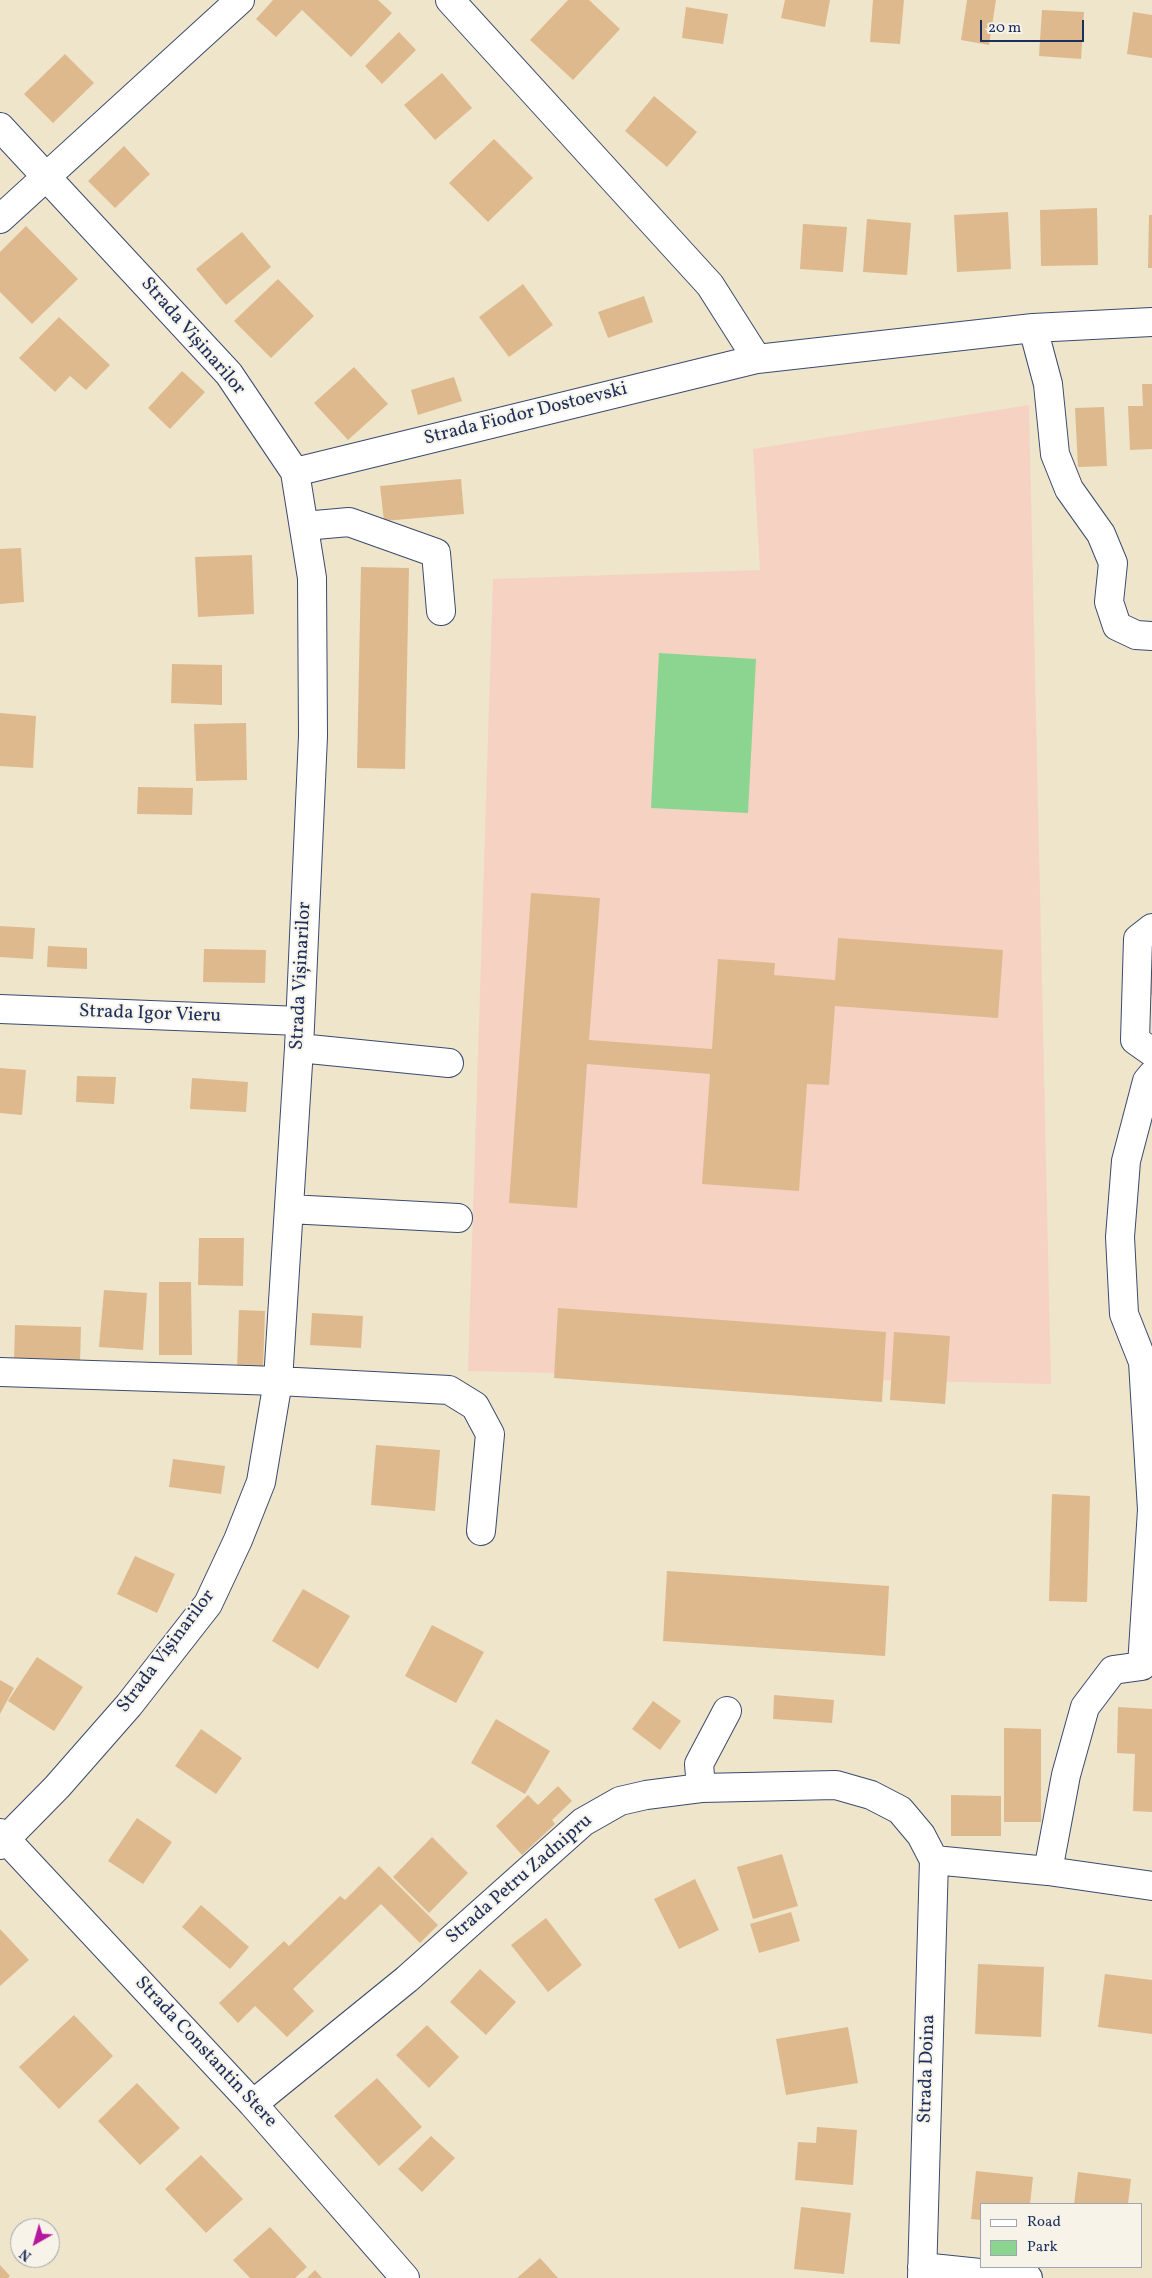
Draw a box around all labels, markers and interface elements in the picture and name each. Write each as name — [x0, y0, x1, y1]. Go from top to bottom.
scale bar — [982, 10, 1086, 42]
text: 20 m — [988, 18, 1021, 39]
street label: Strada Vișinarilor — [135, 274, 249, 400]
street label: Strada Fiodor Dostoevski — [422, 379, 630, 451]
street label: Strada Vișinarilor — [287, 901, 317, 1051]
street label: Strada Igor Vieru — [78, 1001, 222, 1029]
street label: Strada Vișinarilor — [113, 1586, 221, 1718]
street label: Strada Petru Zadnipru — [442, 1810, 598, 1950]
street label: Strada Constantin Stere — [129, 1973, 281, 2133]
street label: Strada Doina — [915, 2014, 941, 2124]
legend — [980, 2203, 1142, 2268]
text: Road — [1027, 2212, 1061, 2233]
north arrow — [10, 2218, 60, 2268]
text: Park — [1027, 2237, 1058, 2258]
text: N — [16, 2244, 36, 2265]

